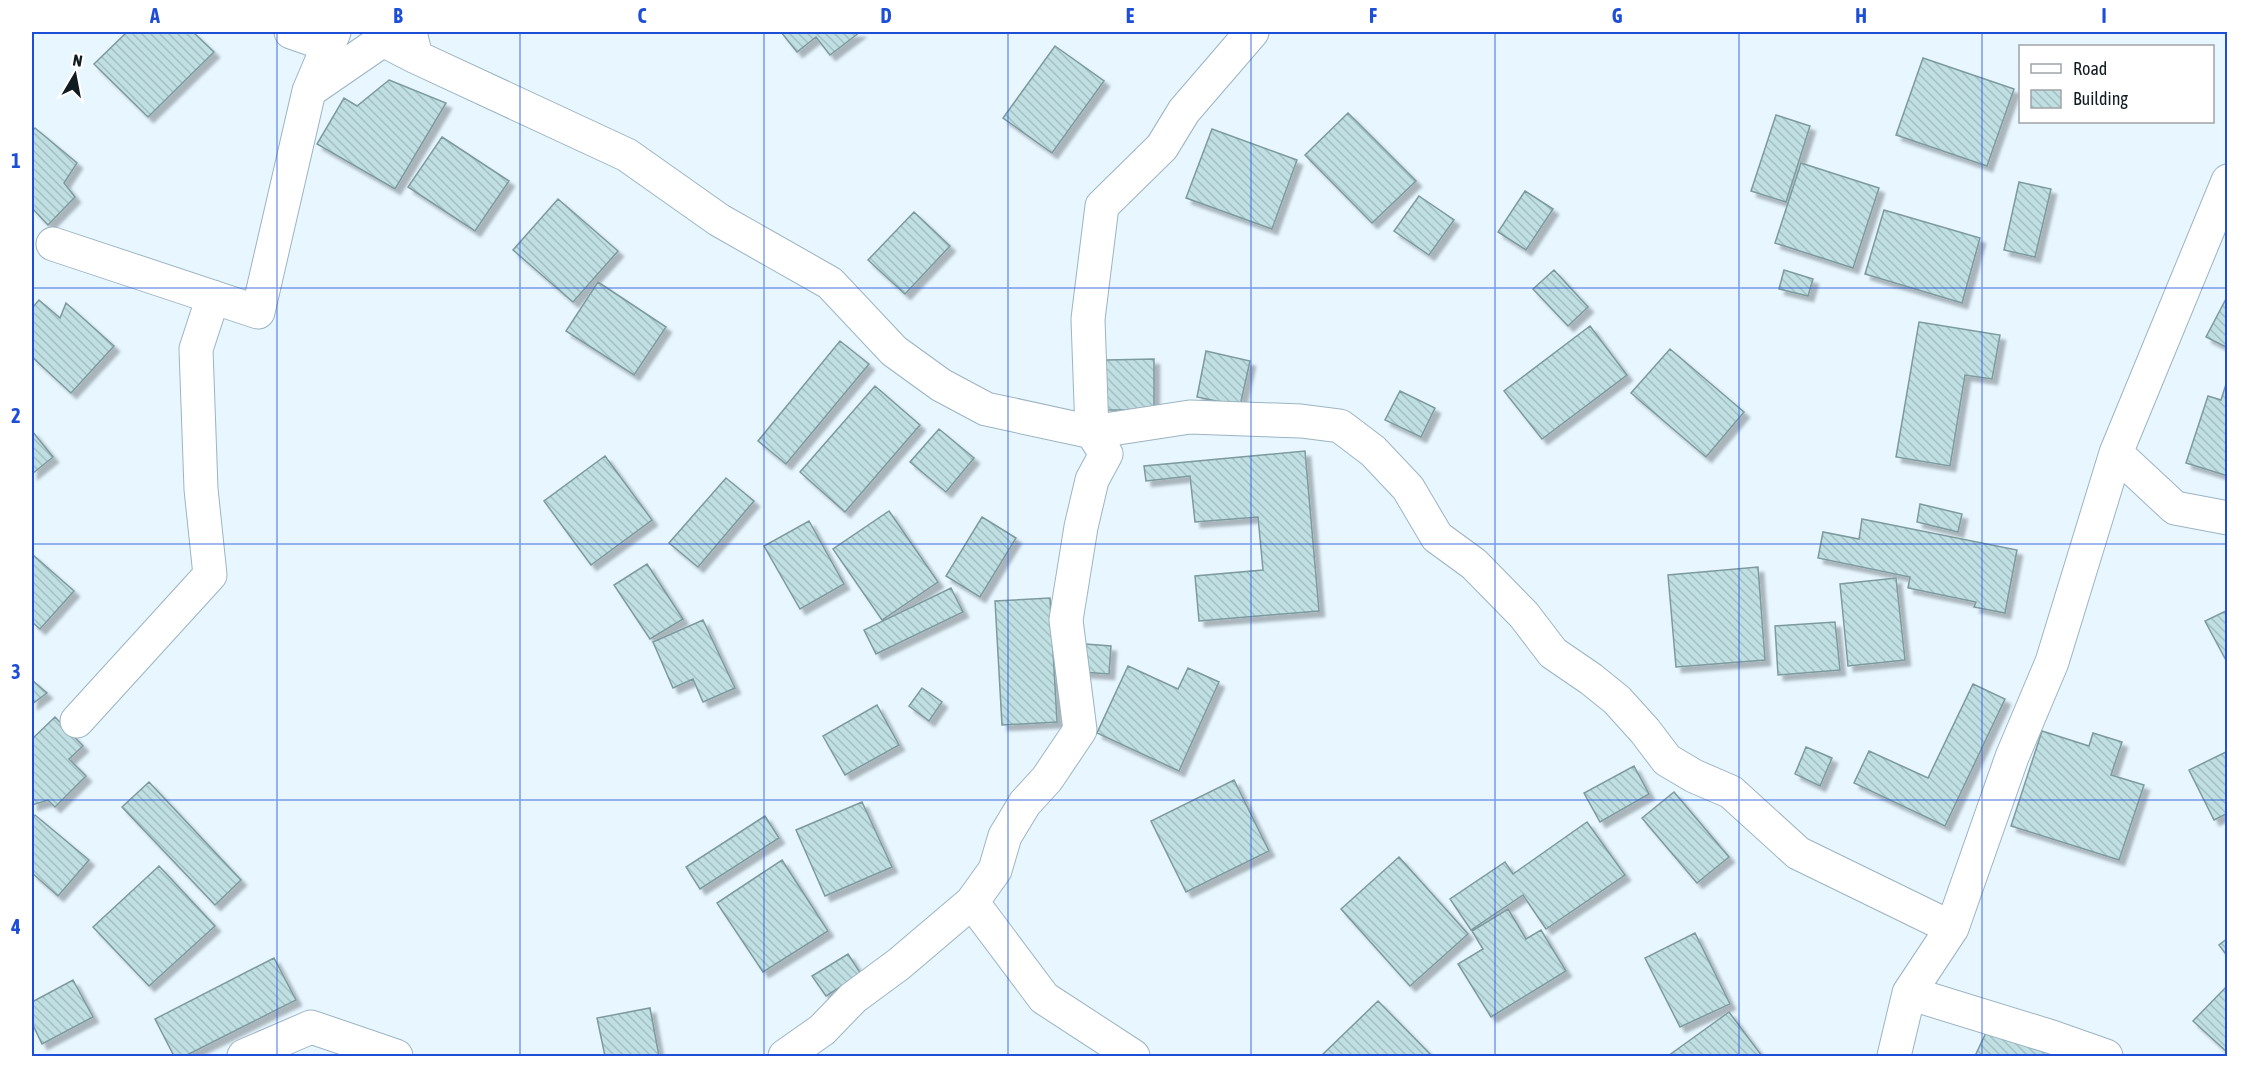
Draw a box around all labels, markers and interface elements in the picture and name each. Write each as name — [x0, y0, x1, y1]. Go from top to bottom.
text: A — [149, 4, 160, 27]
text: B — [393, 4, 403, 27]
text: C — [638, 4, 647, 27]
text: D — [880, 4, 892, 27]
text: E — [1126, 4, 1135, 27]
text: F — [1369, 4, 1377, 27]
text: G — [1612, 4, 1623, 27]
text: H — [1855, 4, 1867, 27]
text: I — [2101, 4, 2107, 27]
north arrow — [45, 45, 105, 105]
legend — [2019, 45, 2214, 123]
text: N — [71, 51, 84, 70]
text: Road — [2073, 58, 2107, 79]
text: Building — [2073, 88, 2128, 109]
text: 1 — [11, 149, 21, 172]
text: 2 — [11, 404, 21, 427]
text: 3 — [11, 660, 21, 683]
text: 4 — [10, 915, 21, 938]

